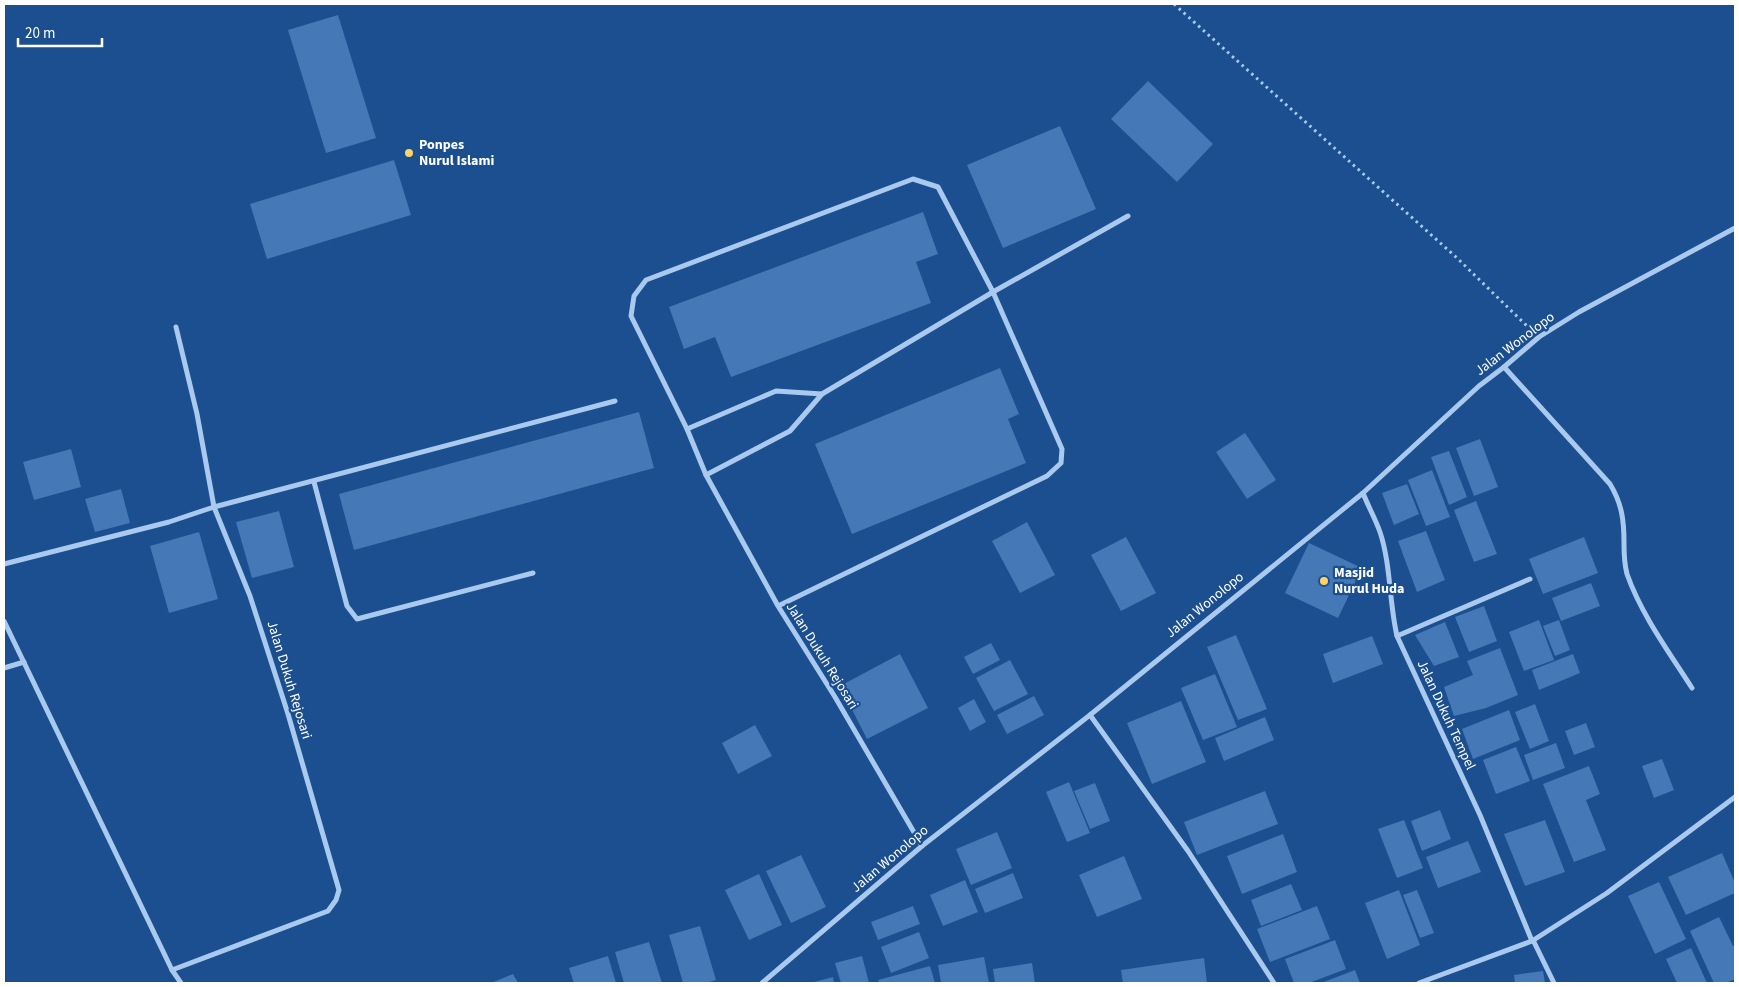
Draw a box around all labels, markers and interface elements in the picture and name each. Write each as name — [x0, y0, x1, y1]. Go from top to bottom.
scale bar — [18, 15, 101, 47]
text: 20 m — [25, 23, 55, 44]
place label: Ponpes Nurul Islami — [419, 135, 494, 171]
marker: Ponpes Nurul Islami — [403, 147, 415, 159]
street label: Jalan Wonolopo — [1471, 307, 1559, 381]
place label: Masjid Nurul Huda — [1334, 563, 1404, 599]
street label: Jalan Wonolopo — [1162, 567, 1248, 643]
marker: Masjid Nurul Huda — [1318, 575, 1330, 587]
street label: Jalan Dukuh Rejosari — [781, 599, 863, 713]
street label: Jalan Dukuh Rejosari — [261, 618, 317, 742]
street label: Jalan Dukuh Tempel — [1412, 657, 1480, 774]
street label: Jalan Wonolopo — [847, 821, 933, 897]

